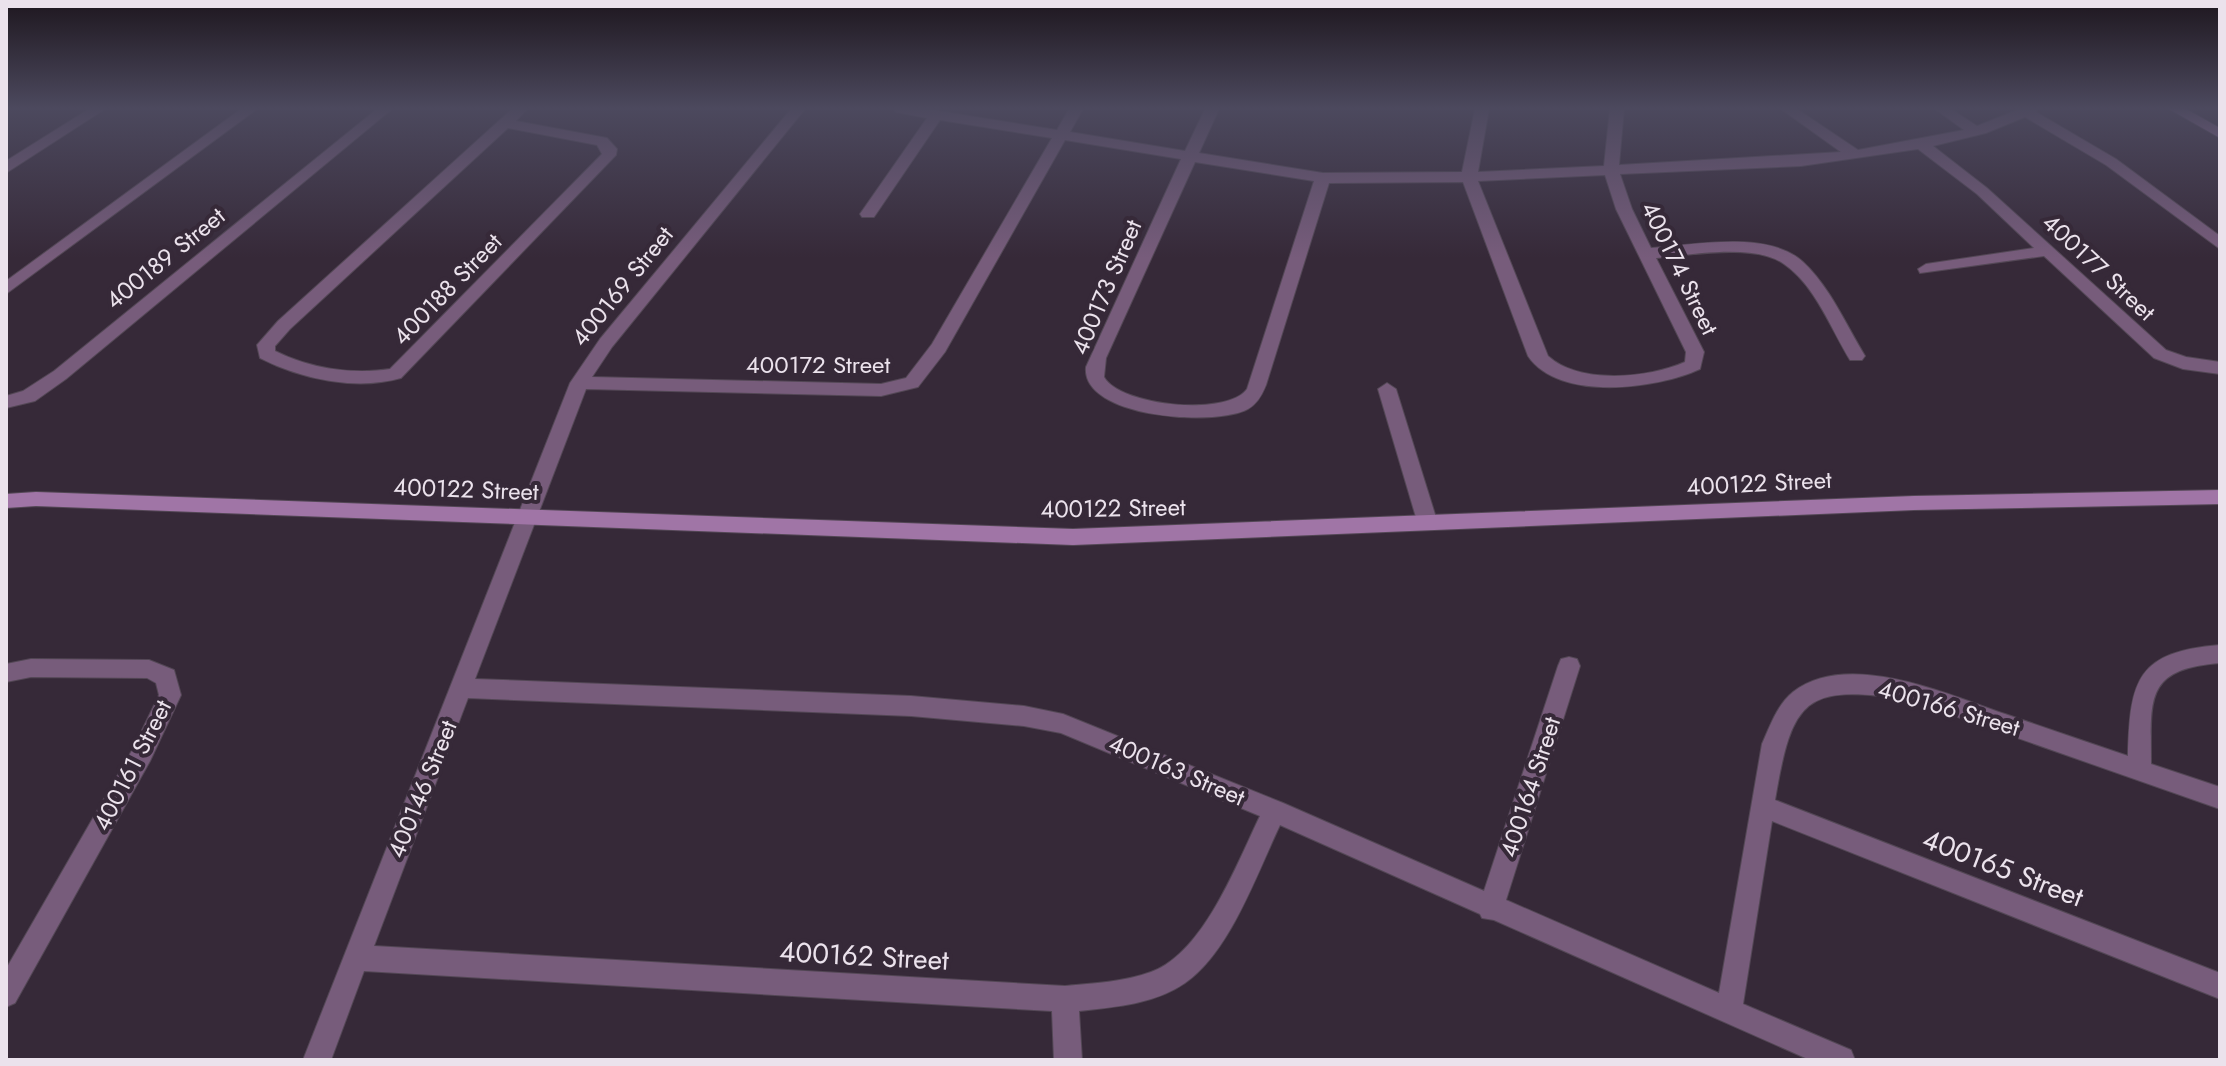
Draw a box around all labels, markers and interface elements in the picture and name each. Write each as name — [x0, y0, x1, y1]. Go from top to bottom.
street label: 400174 Street — [1633, 195, 1728, 341]
street label: 400189 Street — [98, 199, 233, 317]
street label: 400177 Street — [2035, 205, 2163, 329]
street label: 400173 Street — [1062, 214, 1150, 360]
street label: 400169 Street — [563, 218, 682, 354]
street label: 400188 Street — [384, 225, 510, 353]
street label: 400172 Street — [746, 347, 890, 382]
street label: 400122 Street — [1685, 462, 1833, 504]
street label: 400122 Street — [393, 469, 539, 509]
street label: 400122 Street — [1040, 489, 1186, 527]
street label: 400166 Street — [1874, 671, 2024, 745]
street label: 400161 Street — [84, 693, 180, 837]
street label: 400164 Street — [1491, 712, 1569, 862]
street label: 400146 Street — [378, 715, 466, 863]
street label: 400163 Street — [1103, 726, 1251, 815]
street label: 400165 Street — [1916, 818, 2090, 918]
street label: 400162 Street — [778, 931, 950, 981]

